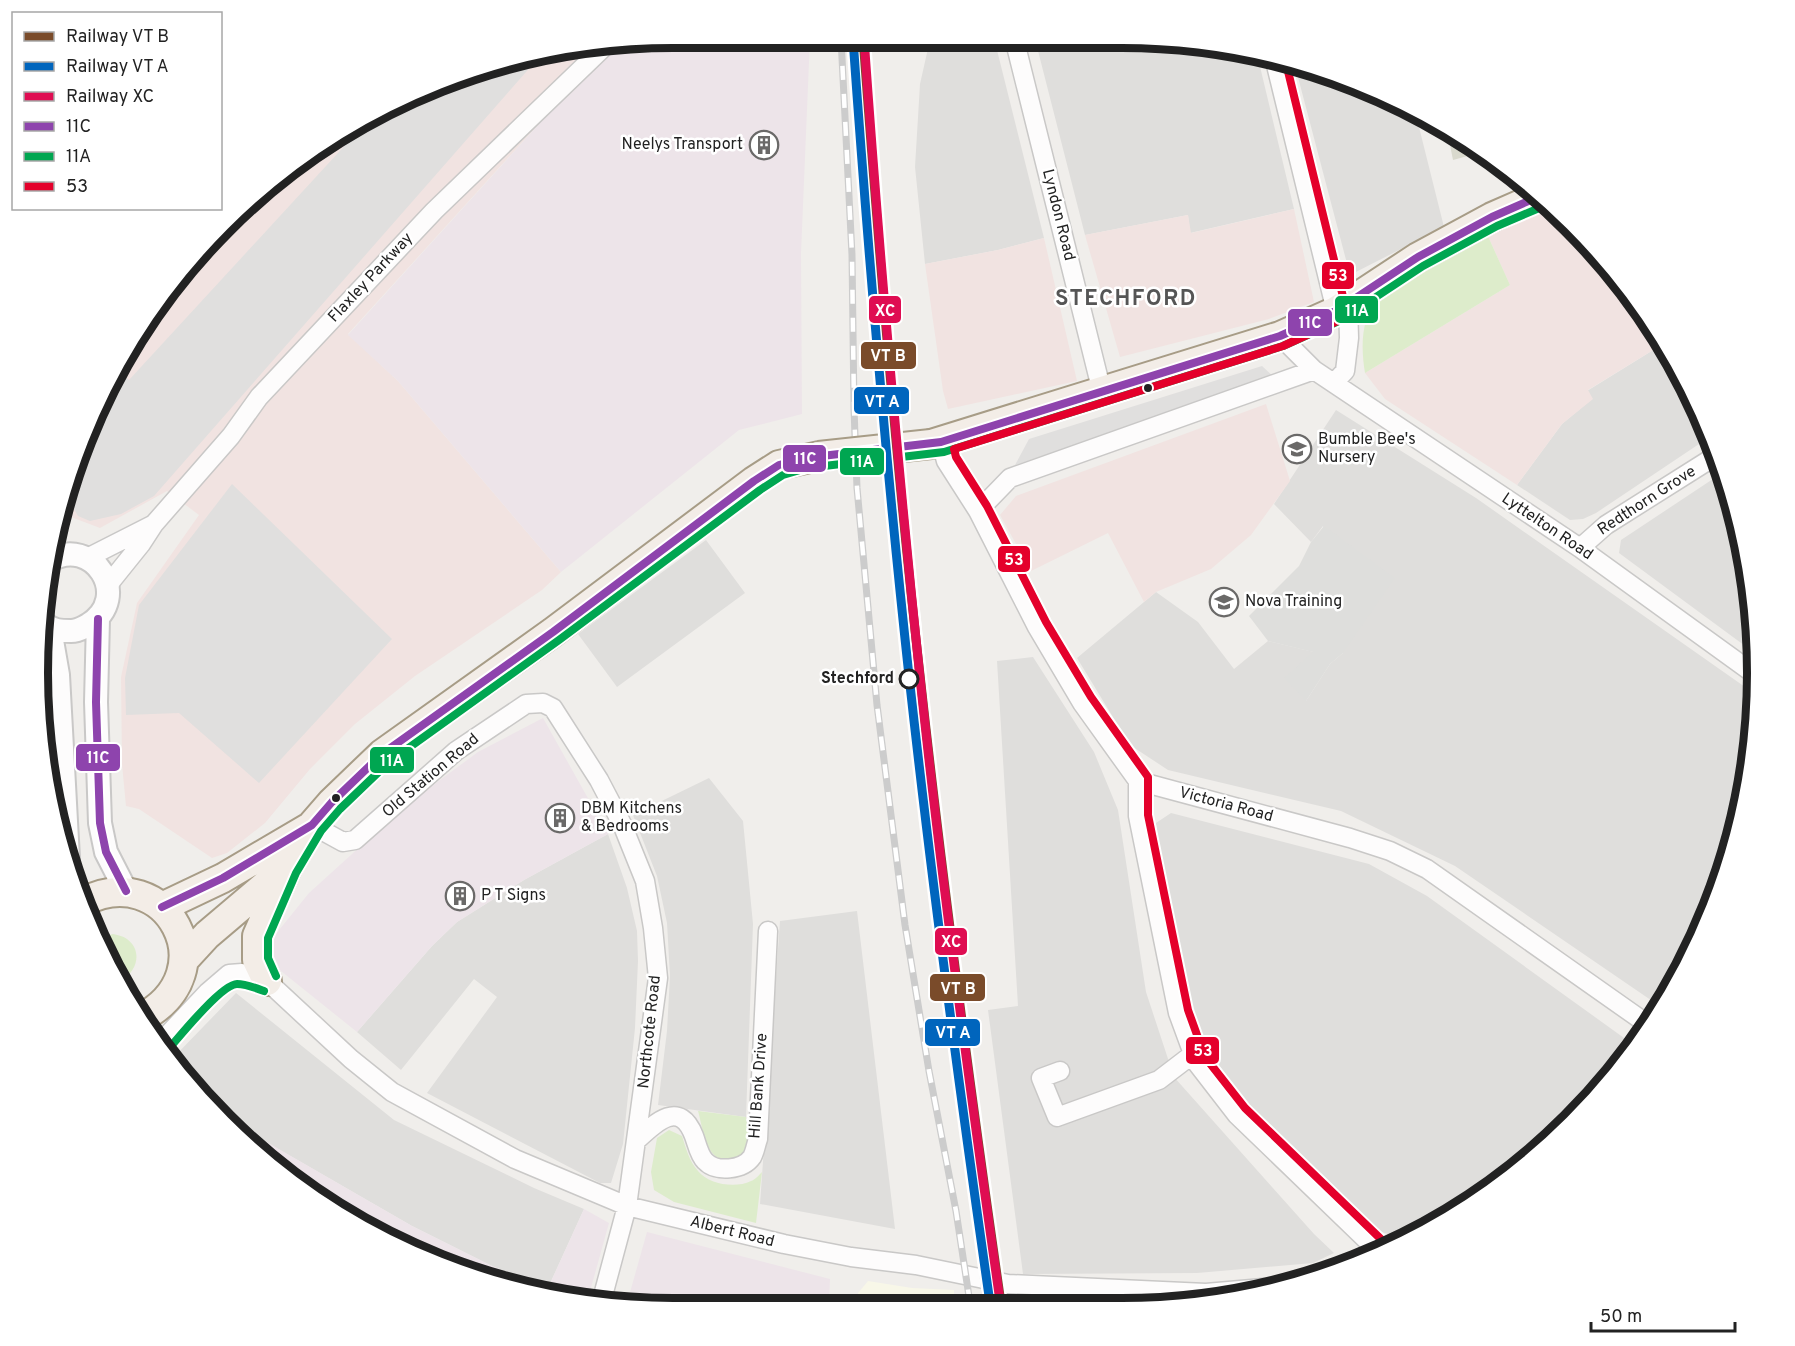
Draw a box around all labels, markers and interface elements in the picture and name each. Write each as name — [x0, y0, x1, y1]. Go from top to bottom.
legend — [12, 12, 222, 210]
text: Railway VT B — [66, 26, 169, 49]
text: Railway VT A — [66, 56, 169, 79]
text: Railway XC — [66, 86, 154, 109]
text: 11C — [66, 116, 91, 139]
building icon: Neelys Transport — [748, 129, 780, 161]
place label: Neelys Transport — [622, 135, 743, 155]
text: 11A — [66, 146, 91, 169]
street label: Lyndon Road — [1037, 167, 1079, 263]
text: 53 — [66, 176, 88, 199]
street label: Flaxley Parkway — [324, 229, 418, 327]
line badge: 53 — [1321, 261, 1355, 290]
text: 53 — [1328, 267, 1348, 287]
district label: STECHFORD — [1055, 286, 1197, 313]
line badge: XC — [868, 295, 902, 324]
line badge: 11A — [1334, 295, 1379, 324]
text: XC — [875, 302, 895, 322]
text: 11A — [1345, 302, 1369, 322]
line badge: 11C — [1287, 308, 1333, 337]
text: 11C — [1298, 314, 1322, 334]
line badge: VT B — [860, 341, 917, 370]
text: VT B — [870, 347, 906, 367]
unlabelled marker — [1142, 382, 1154, 394]
line badge: VT A — [853, 386, 910, 415]
text: VT A — [864, 393, 900, 413]
place label: Bumble Bee's Nursery — [1318, 430, 1416, 468]
school or university icon: Bumble Bee's Nursery — [1281, 433, 1313, 465]
line badge: 11C — [782, 444, 827, 473]
line badge: 11A — [839, 447, 885, 476]
text: 11C — [793, 450, 817, 470]
text: 11A — [850, 453, 874, 473]
street label: Redthorn Grove — [1594, 462, 1700, 540]
street label: Lyttelton Road — [1497, 489, 1597, 565]
line badge: 53 — [997, 545, 1031, 573]
text: 53 — [1004, 551, 1024, 571]
school or university icon: Nova Training — [1208, 586, 1240, 618]
place label: Nova Training — [1245, 592, 1342, 612]
place label: Stechford — [821, 669, 894, 689]
marker: Stechford — [899, 669, 919, 689]
street label: Old Station Road — [378, 730, 484, 822]
line badge: 11C — [75, 743, 121, 772]
line badge: 11A — [369, 746, 415, 774]
text: 11C — [86, 749, 110, 769]
text: 11A — [380, 752, 404, 772]
street label: Victoria Road — [1177, 783, 1275, 827]
unlabelled marker — [330, 792, 342, 804]
place label: DBM Kitchens & Bedrooms — [581, 799, 682, 837]
building icon: DBM Kitchens & Bedrooms — [544, 802, 576, 834]
building icon: P T Signs — [444, 880, 476, 912]
place label: P T Signs — [481, 886, 546, 906]
line badge: XC — [934, 927, 968, 956]
text: XC — [941, 933, 961, 953]
line badge: VT B — [929, 973, 986, 1002]
street label: Northcote Road — [634, 974, 666, 1090]
text: VT B — [940, 980, 976, 1000]
line badge: VT A — [924, 1018, 981, 1047]
text: VT A — [935, 1024, 971, 1044]
street label: Hill Bank Drive — [745, 1033, 773, 1139]
line badge: 53 — [1185, 1036, 1220, 1065]
text: 53 — [1193, 1042, 1213, 1062]
street label: Albert Road — [688, 1212, 776, 1252]
scale bar — [1591, 1295, 1735, 1333]
text: 50 m — [1600, 1306, 1642, 1329]

